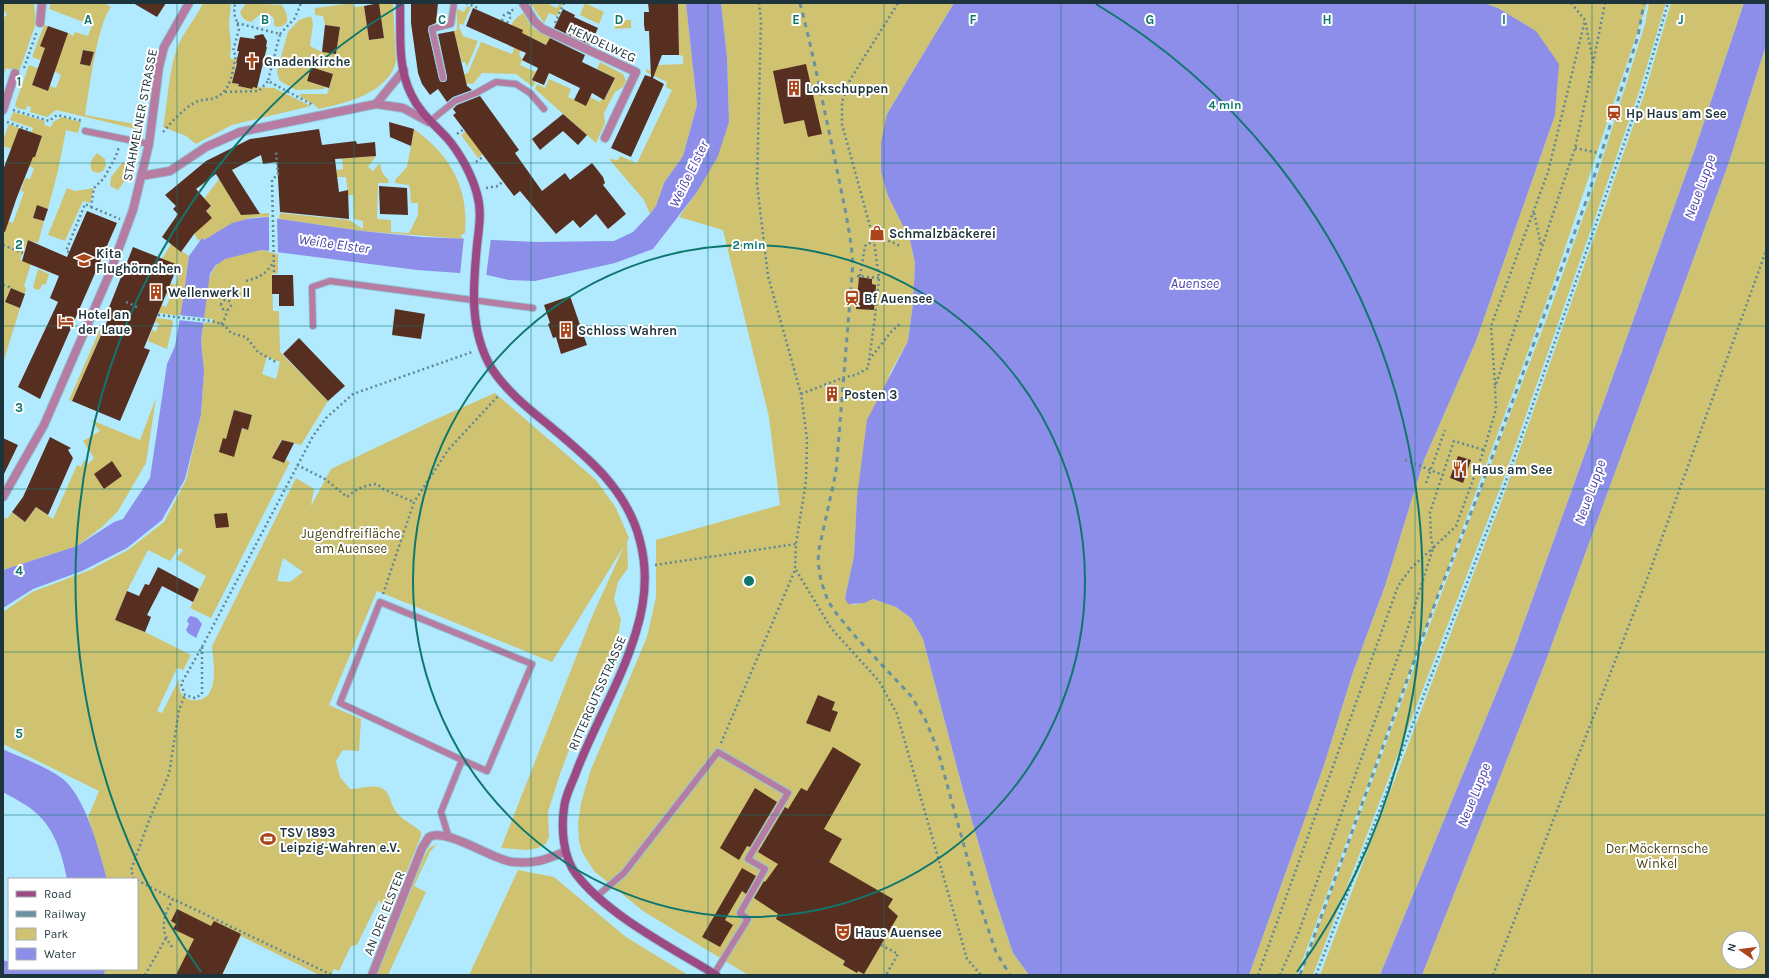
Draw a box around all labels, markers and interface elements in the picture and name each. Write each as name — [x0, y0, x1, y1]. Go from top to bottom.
text: A — [84, 12, 92, 27]
text: B — [261, 12, 269, 27]
text: C — [438, 12, 446, 27]
text: E — [792, 12, 800, 27]
text: F — [969, 12, 977, 27]
text: G — [1146, 12, 1154, 27]
text: H — [1322, 12, 1332, 27]
text: I — [1502, 12, 1506, 27]
text: J — [1678, 12, 1684, 27]
street label: HENDELWEG — [565, 20, 639, 66]
street label: STAHMELNER STRASSE — [120, 48, 160, 182]
church icon: Gnadenkirche — [243, 52, 261, 70]
place label: Gnadenkirche — [264, 54, 351, 69]
text: 1 — [17, 74, 21, 89]
building icon: Lokschuppen — [785, 79, 803, 97]
place label: Lokschuppen — [806, 81, 888, 96]
text: 4 min — [1209, 98, 1241, 112]
station icon: Hp Haus am See — [1605, 104, 1623, 122]
place label: Hp Haus am See — [1626, 106, 1727, 121]
water label: Weiße Elster — [666, 137, 713, 210]
water label: Neue Luppe — [1681, 152, 1720, 221]
shop icon: Schmalzbäckerei — [868, 224, 886, 242]
place label: Schmalzbäckerei — [889, 226, 996, 241]
water label: Weiße Elster — [297, 231, 372, 258]
text: 2 — [15, 237, 23, 252]
text: 2 min — [732, 238, 766, 252]
place label: Kita Flughörnchen — [96, 246, 181, 276]
school or university icon: Kita Flughörnchen — [75, 251, 93, 269]
water label: Auensee — [1171, 275, 1220, 292]
building icon: Wellenwerk II — [147, 283, 165, 301]
place label: Wellenwerk II — [168, 285, 250, 300]
station icon: Bf Auensee — [843, 289, 861, 307]
place label: Bf Auensee — [864, 291, 933, 306]
place label: Hotel an der Laue — [78, 307, 130, 337]
hotel icon: Hotel an der Laue — [57, 312, 75, 330]
building icon: Schloss Wahren — [557, 321, 575, 339]
place label: Schloss Wahren — [578, 323, 677, 338]
building icon: Posten 3 — [823, 385, 841, 403]
place label: Posten 3 — [844, 387, 897, 402]
text: 3 — [15, 400, 23, 415]
water label: Neue Luppe — [1571, 457, 1610, 526]
restaurant icon: Haus am See — [1451, 460, 1469, 478]
place label: Haus am See — [1472, 462, 1552, 477]
park label: Jugendfreifläche am Auensee — [302, 526, 401, 556]
text: 4 — [15, 563, 23, 578]
centre of rings — [742, 574, 756, 588]
street label: RITTERGUTSSTRASSE — [565, 633, 629, 753]
text: 5 — [15, 726, 23, 741]
water label: Neue Luppe — [1454, 760, 1495, 829]
place label: TSV 1893 Leipzig-Wahren e.V. — [280, 825, 400, 855]
sports icon: TSV 1893 Leipzig-Wahren e.V. — [259, 830, 277, 848]
park label: Der Möckernsche Winkel — [1606, 841, 1709, 871]
street label: AN DER ELSTER — [360, 869, 408, 957]
legend — [8, 878, 138, 970]
text: Road — [44, 887, 72, 901]
text: Railway — [44, 907, 86, 921]
theatre icon: Haus Auensee — [834, 923, 852, 941]
place label: Haus Auensee — [855, 925, 942, 940]
text: Park — [44, 927, 69, 941]
north arrow — [1721, 930, 1761, 970]
text: N — [1725, 942, 1739, 953]
text: Water — [44, 947, 77, 961]

